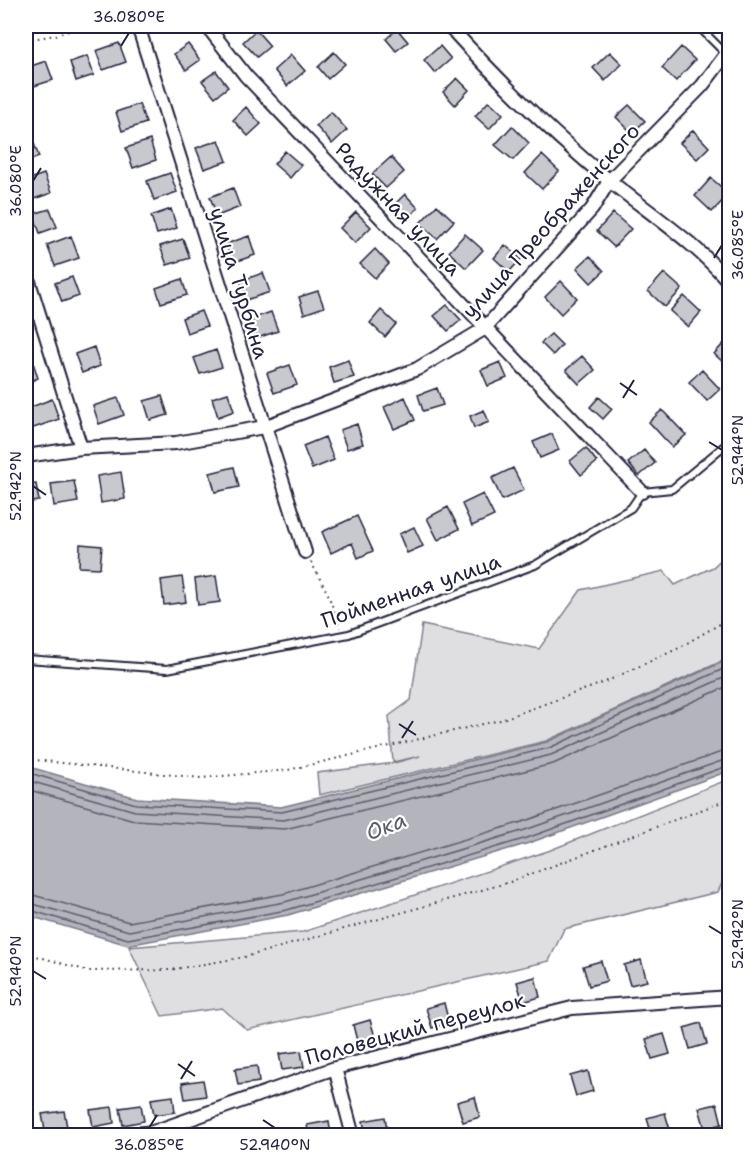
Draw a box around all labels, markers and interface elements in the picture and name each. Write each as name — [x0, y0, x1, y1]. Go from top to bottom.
text: 36.080°E — [93, 7, 165, 27]
street label: улица Преображенского — [456, 118, 646, 324]
street label: Радужная улица — [329, 136, 467, 282]
text: 36.080°E — [6, 145, 26, 217]
street label: улица Турбина — [203, 204, 275, 362]
text: 36.085°E — [728, 210, 748, 280]
text: 52.944°N — [728, 415, 748, 485]
text: 52.942°N — [6, 451, 26, 521]
street label: Пойменная улица — [318, 547, 504, 635]
water label: Ока — [362, 805, 410, 847]
text: 52.942°N — [728, 899, 748, 969]
text: 52.940°N — [6, 936, 26, 1006]
street label: Половецкий переулок — [302, 986, 528, 1072]
text: 36.085°E — [114, 1135, 184, 1155]
text: 52.940°N — [240, 1135, 310, 1155]

